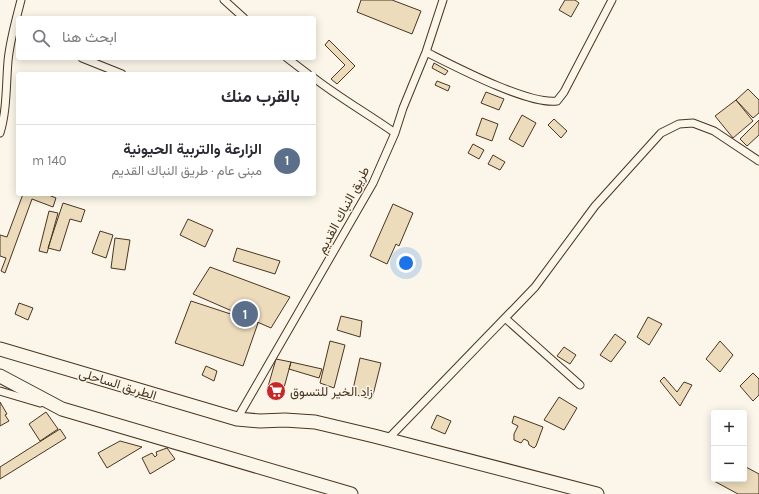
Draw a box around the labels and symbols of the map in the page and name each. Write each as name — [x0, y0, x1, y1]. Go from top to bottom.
street label: طريق النباك القديم — [314, 164, 373, 257]
your location — [396, 253, 416, 273]
pin: 1 — [232, 299, 258, 329]
street label: الطريق الساحلى — [77, 365, 159, 404]
supermarket icon: زاد الخير للتسوق — [265, 380, 287, 402]
place label: زاد الخير للتسوق — [290, 384, 373, 400]

